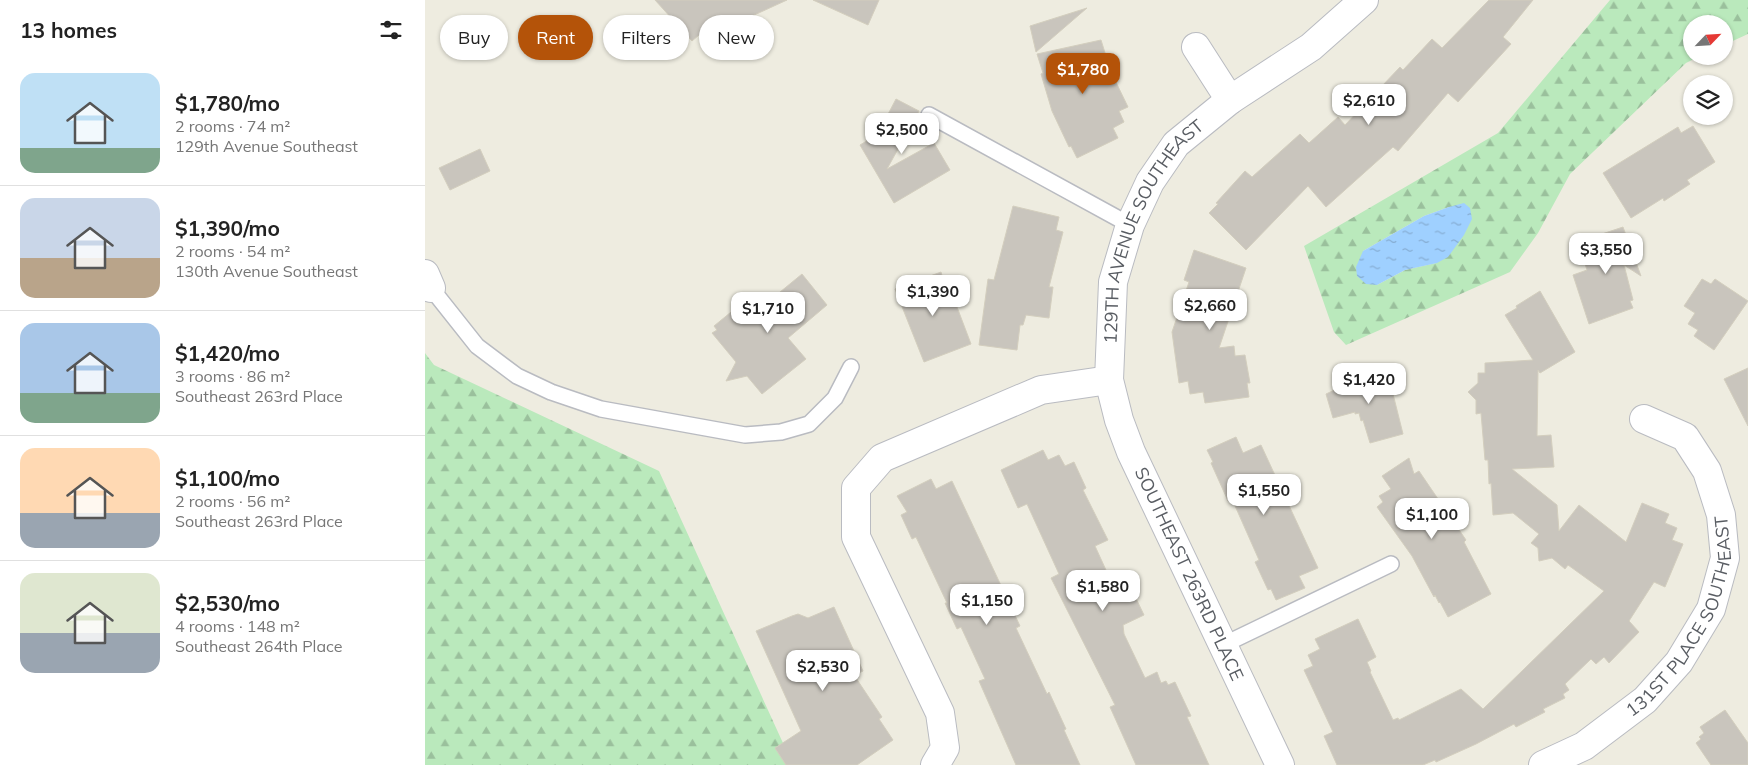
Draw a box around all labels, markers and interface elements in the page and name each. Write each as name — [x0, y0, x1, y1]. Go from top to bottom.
chip: Buy — [440, 15, 508, 60]
chip: Rent — [518, 15, 593, 60]
chip: Filters — [603, 15, 689, 60]
chip: New — [699, 15, 774, 60]
north arrow — [1683, 15, 1733, 65]
map controls — [1683, 15, 1733, 125]
icon: filters — [377, 16, 405, 44]
text: 13 homes — [20, 17, 117, 43]
pin: $1,780 — [1042, 52, 1124, 95]
text: $1,780 — [1057, 59, 1109, 79]
button: layers — [1683, 75, 1733, 125]
pin: $2,610 — [1328, 84, 1410, 126]
text: $1,780/mo — [175, 90, 280, 116]
text: $2,610 — [1343, 90, 1395, 110]
icon: home — [60, 93, 120, 153]
pin: $2,500 — [861, 112, 943, 155]
street label: 129TH AVENUE SOUTHEAST — [1098, 114, 1208, 344]
text: 2 rooms · 74 m² — [175, 116, 290, 136]
text: $2,500 — [876, 119, 928, 139]
text: 129th Avenue Southeast — [175, 136, 358, 156]
text: $1,390/mo — [175, 215, 280, 241]
icon: home — [60, 218, 120, 278]
pin: $3,550 — [1565, 232, 1647, 275]
text: $3,550 — [1580, 239, 1632, 259]
text: 2 rooms · 54 m² — [175, 241, 290, 261]
text: 130th Avenue Southeast — [175, 261, 358, 281]
pin: $1,390 — [892, 274, 974, 317]
text: $1,390 — [907, 281, 959, 301]
pin: $2,660 — [1169, 288, 1251, 331]
pin: $1,710 — [727, 292, 809, 334]
text: $2,660 — [1184, 295, 1236, 315]
text: $1,710 — [742, 298, 794, 318]
text: $1,420/mo — [175, 340, 280, 366]
icon: home — [60, 343, 120, 403]
pin: $1,420 — [1328, 362, 1410, 405]
text: 3 rooms · 86 m² — [175, 366, 290, 386]
text: $1,420 — [1343, 369, 1395, 389]
text: Southeast 263rd Place — [175, 386, 343, 406]
street label: SOUTHEAST 263RD PLACE — [1130, 463, 1249, 684]
text: $1,100/mo — [175, 465, 280, 491]
icon: home — [60, 468, 120, 528]
pin: $1,550 — [1223, 474, 1305, 516]
text: $1,550 — [1238, 480, 1290, 500]
text: 2 rooms · 56 m² — [175, 491, 290, 511]
pin: $1,100 — [1391, 498, 1473, 540]
text: $1,100 — [1406, 504, 1458, 524]
text: Southeast 263rd Place — [175, 511, 343, 531]
street label: 131ST PLACE SOUTHEAST — [1621, 515, 1736, 721]
pin: $1,580 — [1062, 570, 1144, 612]
text: $1,580 — [1077, 576, 1129, 596]
pin: $1,150 — [946, 584, 1028, 626]
text: $2,530/mo — [175, 590, 280, 616]
text: $1,150 — [961, 590, 1013, 610]
icon: home — [60, 593, 120, 653]
text: 4 rooms · 148 m² — [175, 616, 300, 636]
text: Southeast 264th Place — [175, 636, 343, 656]
pin: $2,530 — [782, 650, 864, 692]
text: $2,530 — [797, 656, 849, 676]

